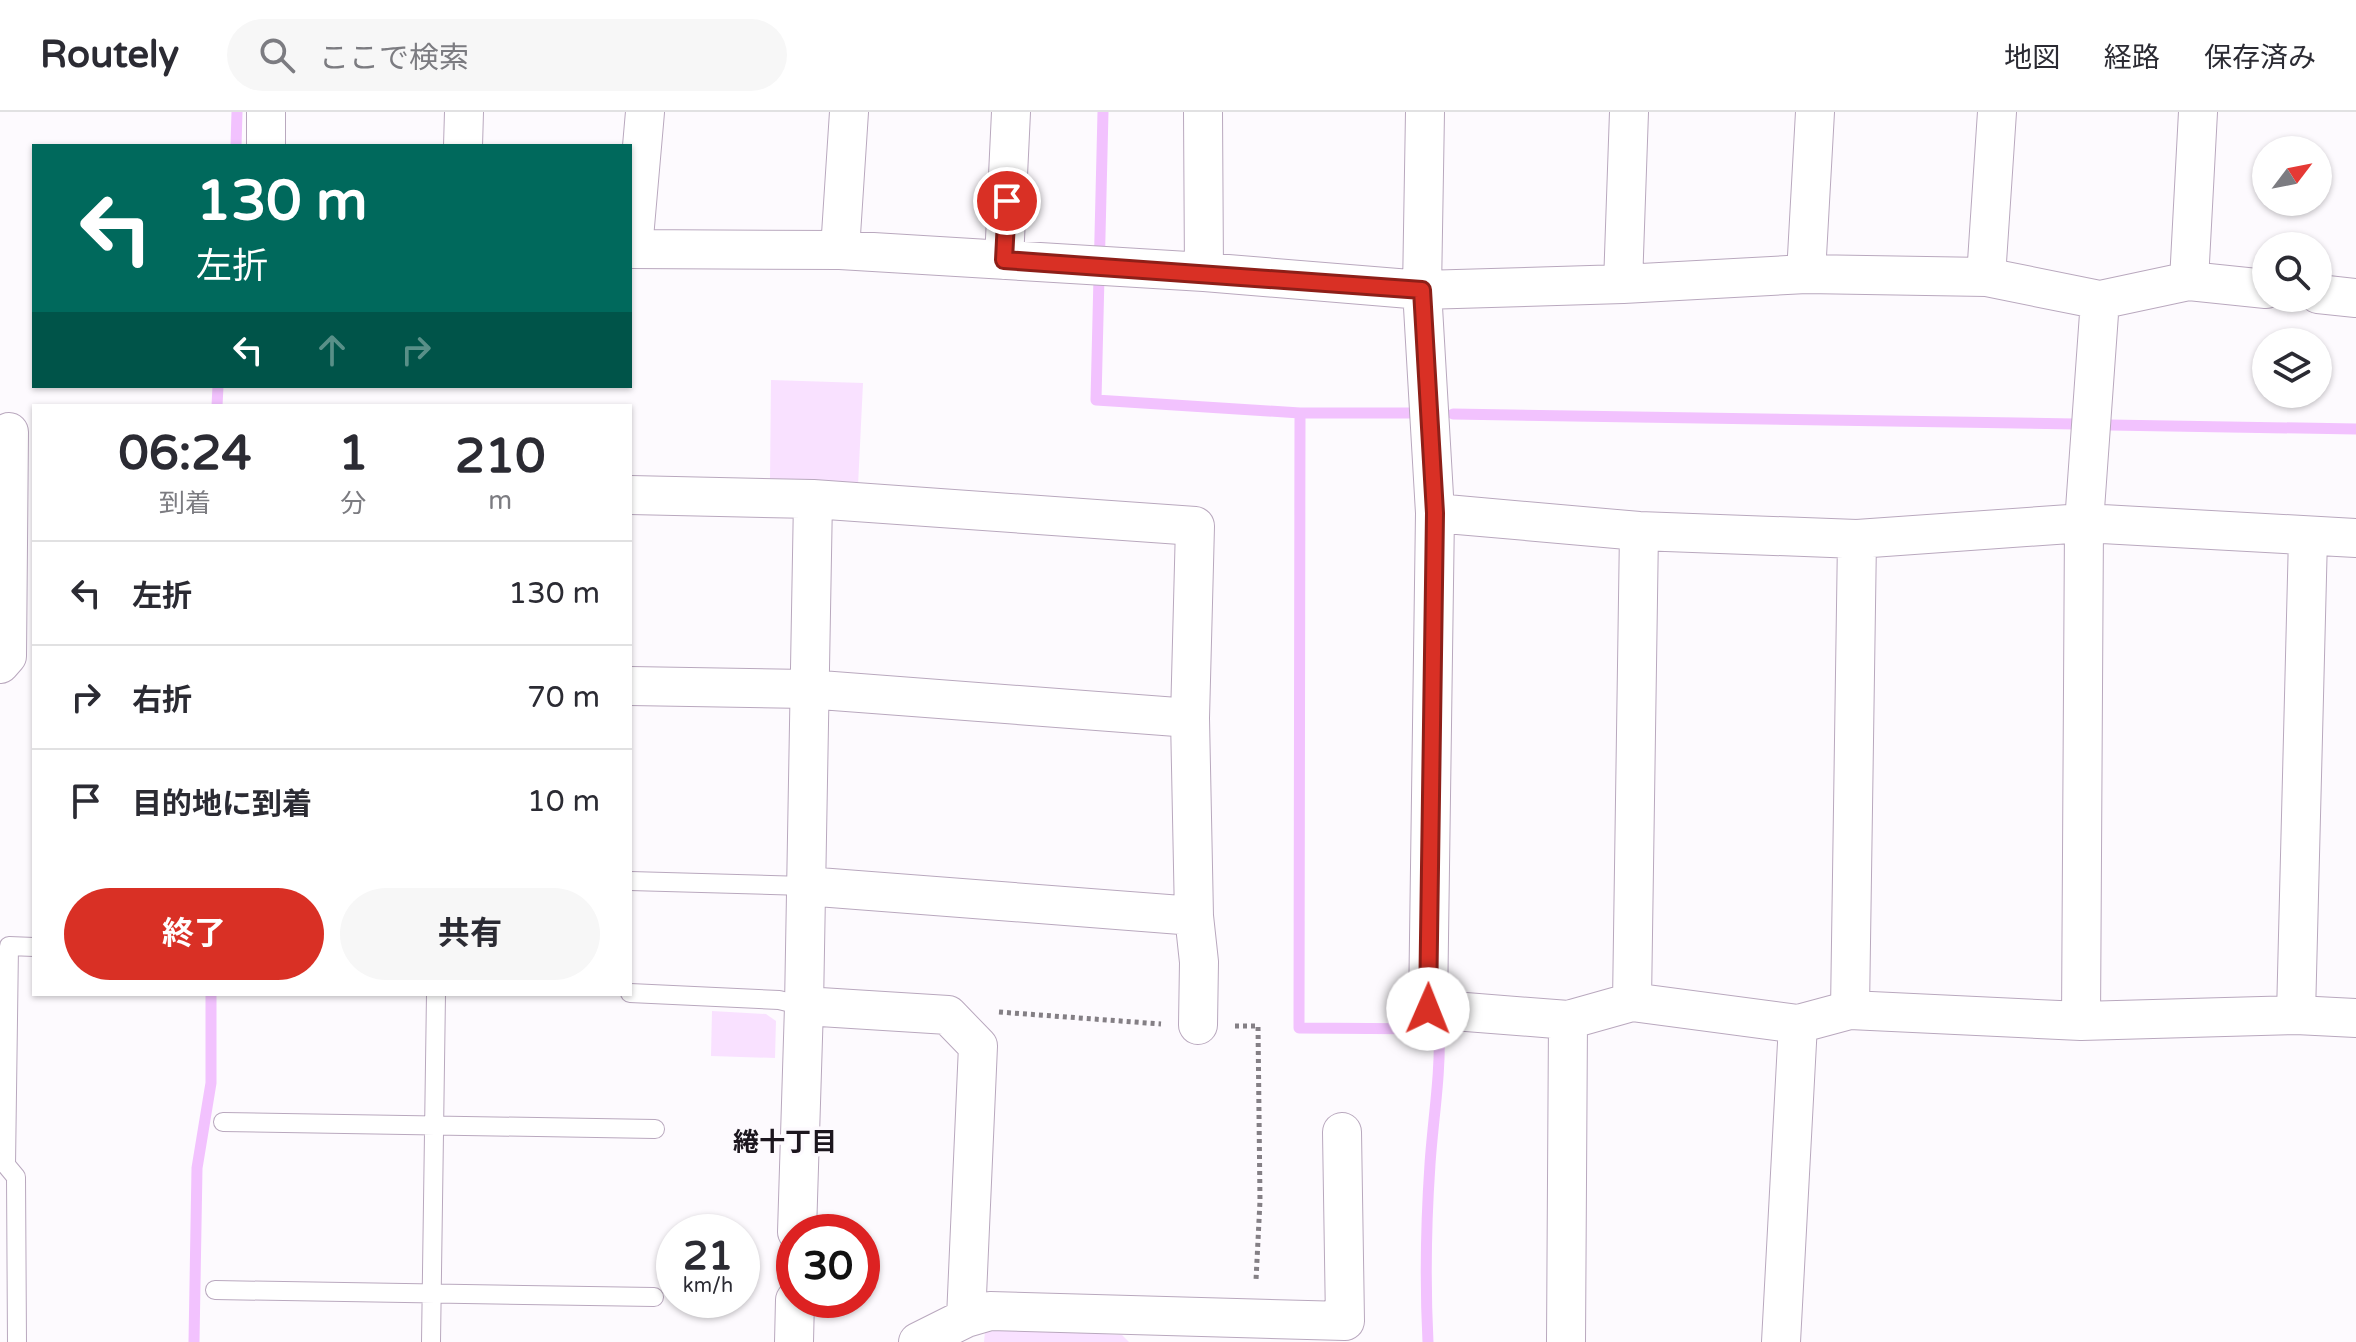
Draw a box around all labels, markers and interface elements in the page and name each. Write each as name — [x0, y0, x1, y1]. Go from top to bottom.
search box — [227, 19, 787, 91]
text: Routely — [40, 32, 179, 78]
icon: search — [255, 33, 299, 77]
text: ここで検索 — [319, 40, 469, 77]
text: 地図 — [2004, 41, 2060, 75]
text: 経路 — [2104, 41, 2160, 75]
text: 保存済み — [2204, 41, 2316, 75]
north arrow — [2252, 136, 2332, 216]
map controls — [2252, 136, 2332, 408]
pin — [973, 167, 1041, 235]
text: 130 m — [196, 168, 367, 235]
icon: left — [64, 176, 168, 280]
icon: arrive — [985, 179, 1029, 223]
button: search — [2252, 232, 2332, 312]
text: 左折 — [196, 245, 268, 288]
icon: left — [226, 328, 270, 372]
icon: ahead — [310, 328, 354, 372]
icon: right — [394, 328, 438, 372]
button: layers — [2252, 328, 2332, 408]
text: 06:24 — [119, 425, 252, 483]
text: 1 — [338, 425, 368, 483]
text: 210 — [455, 428, 545, 486]
text: m — [488, 485, 512, 516]
text: 到着 — [159, 488, 211, 519]
text: 分 — [340, 488, 366, 519]
icon: left — [64, 571, 108, 615]
text: 130 m — [508, 575, 600, 612]
text: 左折 — [132, 578, 192, 615]
icon: right — [64, 675, 108, 719]
text: 70 m — [527, 679, 600, 716]
text: 右折 — [132, 682, 192, 719]
icon: arrive — [64, 779, 108, 823]
text: 10 m — [527, 783, 600, 820]
text: 目的地に到着 — [132, 786, 312, 823]
button: 終了 — [64, 888, 324, 980]
button: 共有 — [340, 888, 600, 980]
position arrow — [1386, 967, 1470, 1051]
district label: 綣十丁目 — [733, 1127, 837, 1158]
speed limit sign: 30 — [776, 1214, 880, 1318]
text: 21 — [683, 1232, 733, 1280]
text: km/h — [683, 1274, 733, 1298]

